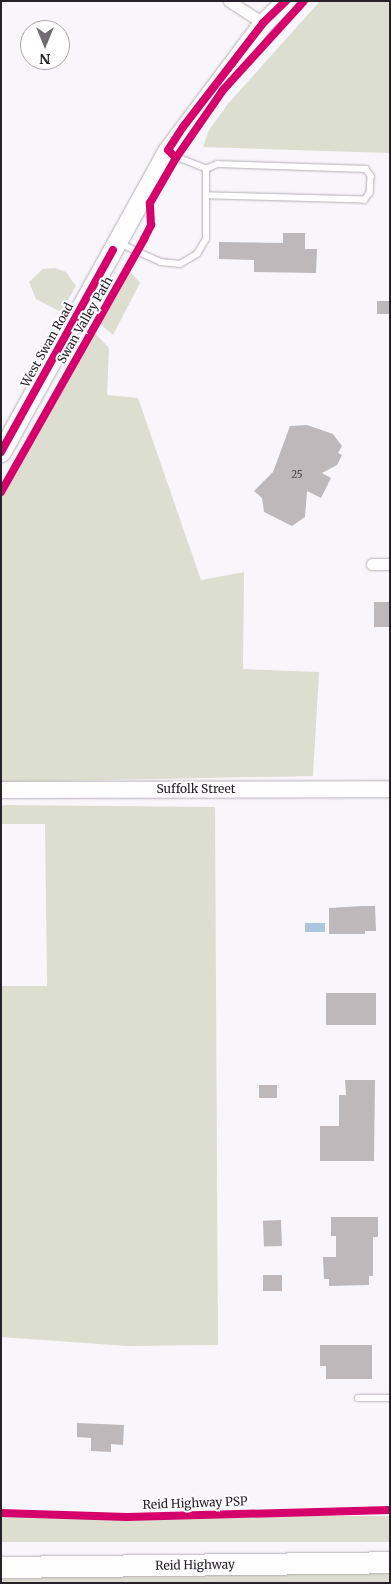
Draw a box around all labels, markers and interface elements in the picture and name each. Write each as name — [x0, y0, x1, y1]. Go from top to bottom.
north arrow — [20, 20, 70, 70]
text: N — [39, 50, 51, 68]
street label: Swan Valley Path — [54, 274, 116, 366]
street label: West Swan Road — [18, 300, 76, 390]
house number: 25 — [291, 469, 303, 481]
street label: Suffolk Street — [157, 782, 235, 796]
street label: Reid Highway PSP — [142, 1494, 248, 1512]
street label: Reid Highway — [155, 1557, 235, 1573]

